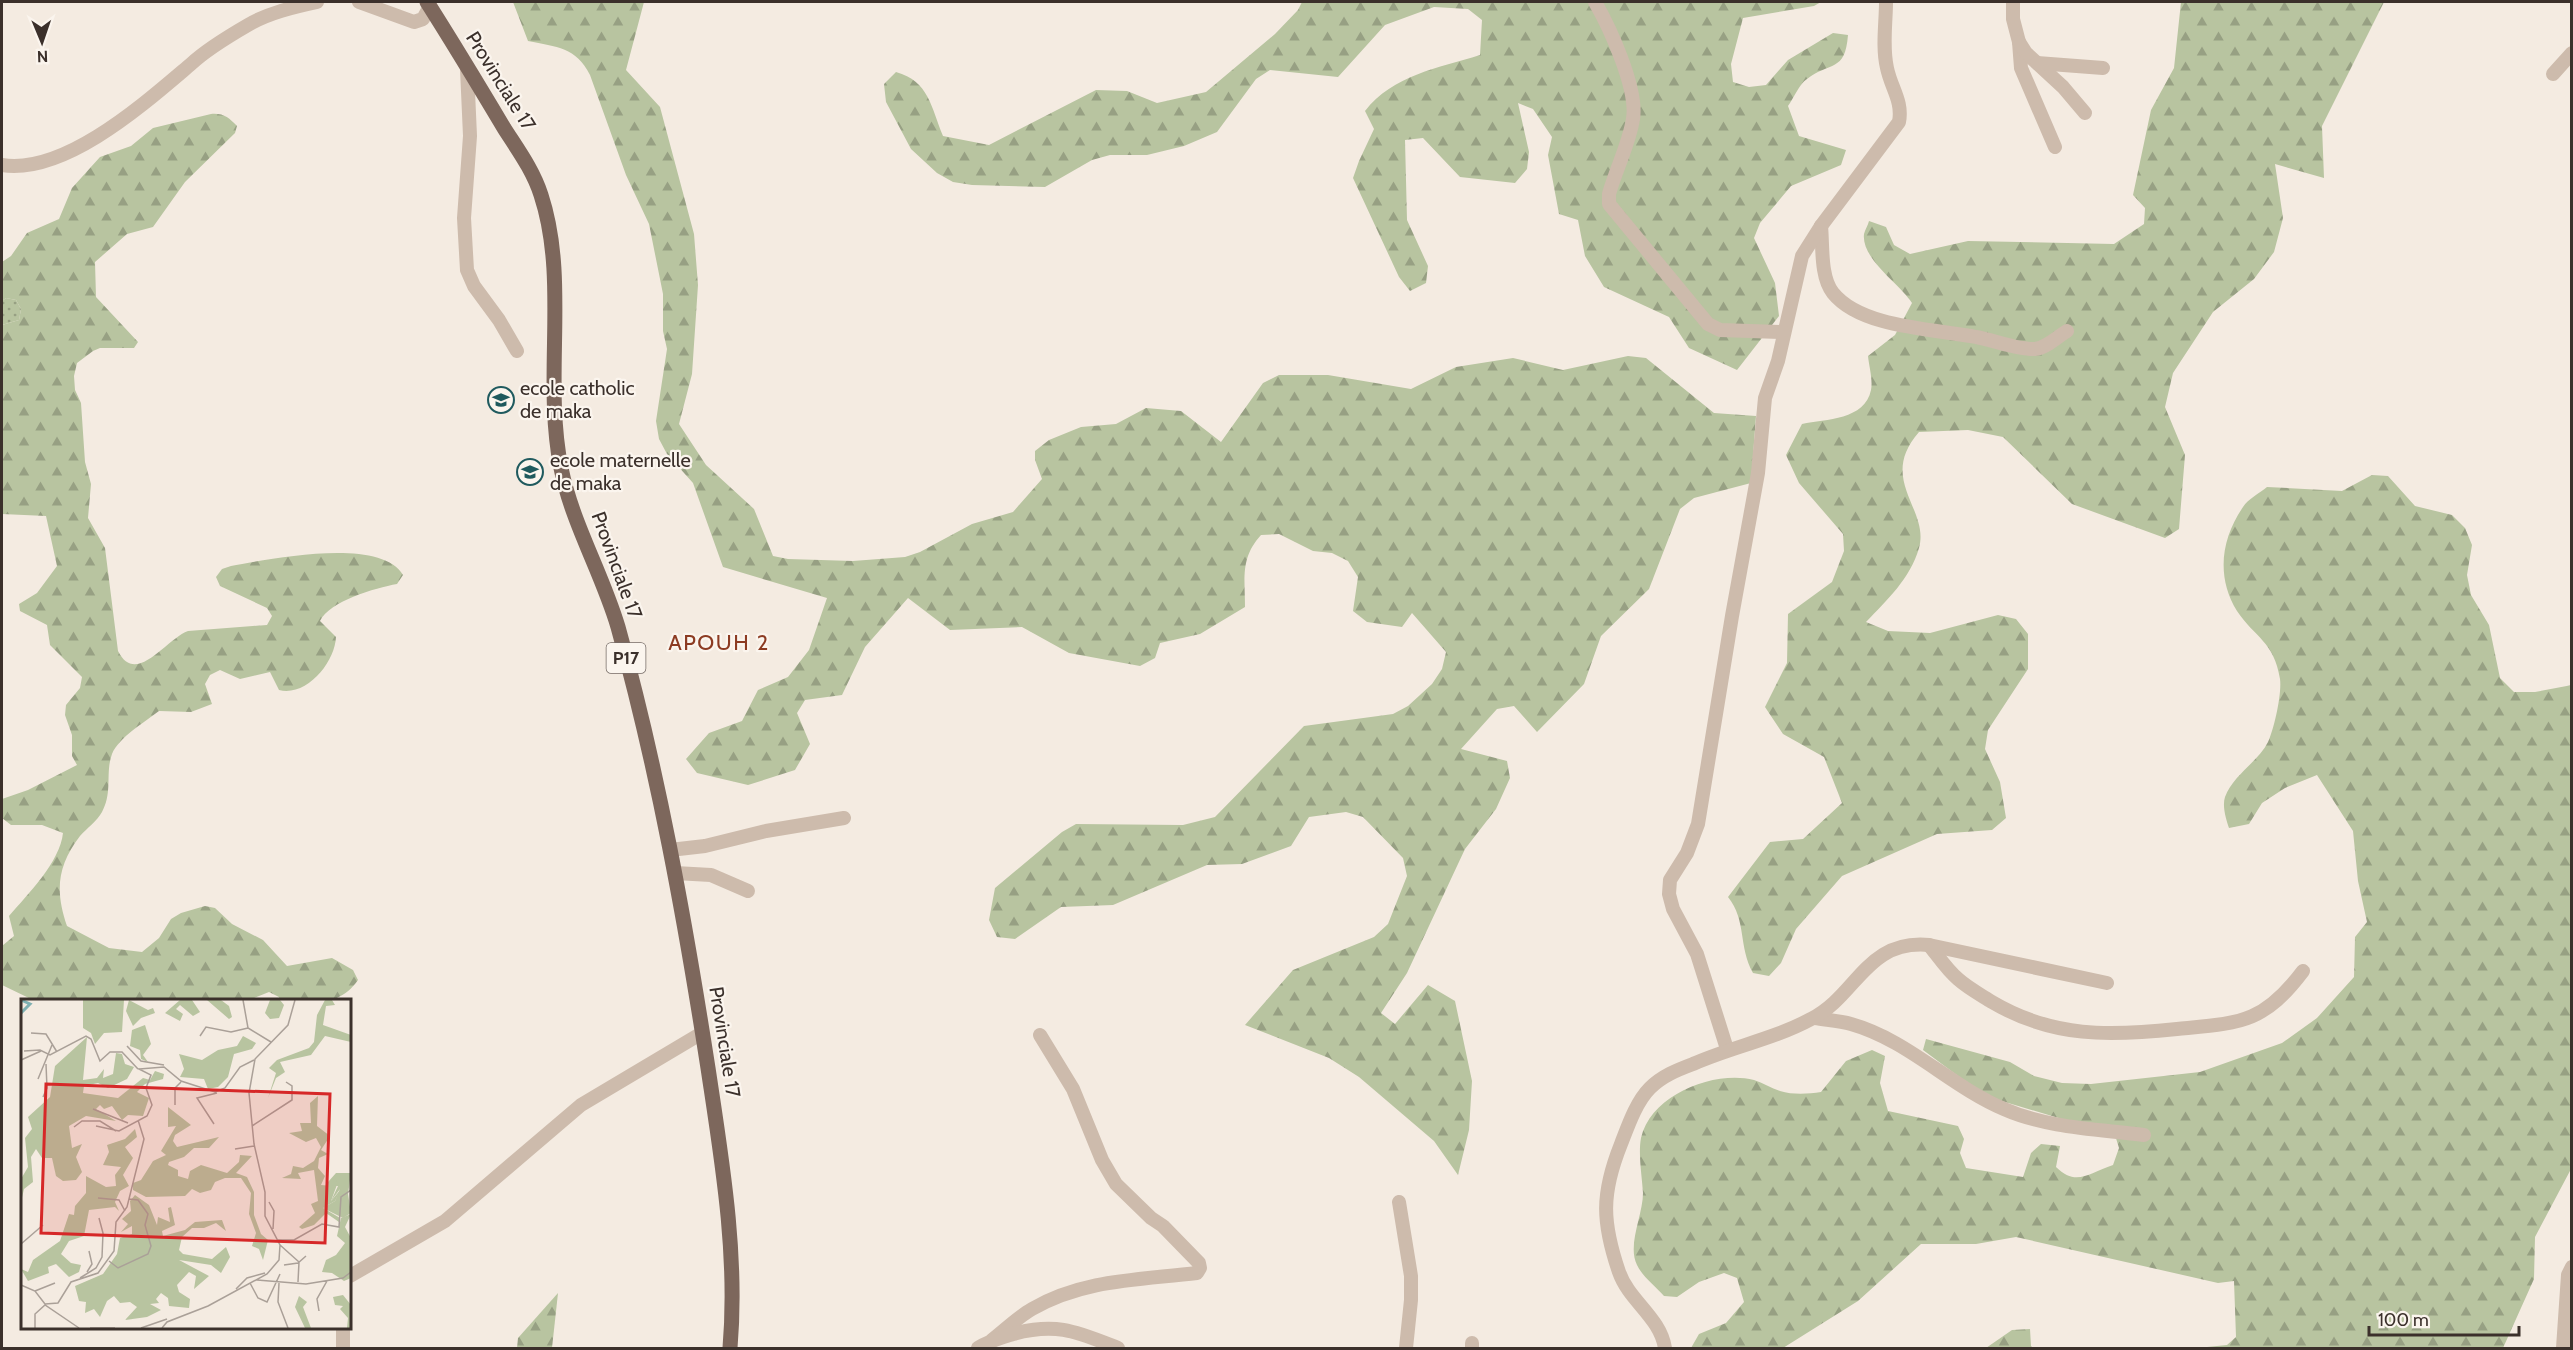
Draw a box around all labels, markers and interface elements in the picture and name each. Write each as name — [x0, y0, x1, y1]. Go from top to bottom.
north arrow — [12, 12, 72, 72]
street label: Provinciale 17 — [461, 27, 541, 135]
text: N — [37, 47, 48, 66]
place label: ecole catholic de maka — [520, 376, 635, 423]
school or university icon: ecole catholic de maka — [486, 385, 516, 415]
place label: ecole maternelle de maka — [550, 448, 691, 495]
school or university icon: ecole maternelle de maka — [515, 457, 545, 487]
street label: Provinciale 17 — [587, 508, 647, 622]
district label: APOUH 2 — [668, 629, 770, 656]
road number: P17 — [606, 643, 646, 673]
street label: Provinciale 17 — [704, 985, 746, 1099]
inset map — [21, 999, 351, 1329]
scale bar — [2369, 1299, 2519, 1337]
text: 100 m — [2378, 1309, 2429, 1331]

